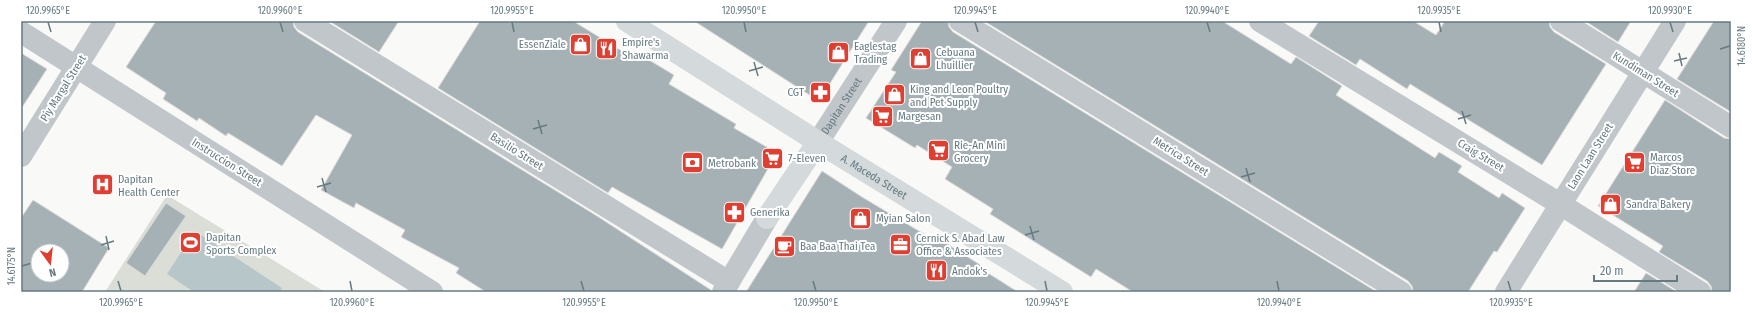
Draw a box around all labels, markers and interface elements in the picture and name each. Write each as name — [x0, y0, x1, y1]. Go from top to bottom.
text: 120.9965°E — [26, 5, 70, 17]
text: 120.9960°E — [258, 5, 303, 17]
text: 120.9955°E — [490, 5, 534, 17]
text: 120.9950°E — [722, 5, 766, 17]
text: 120.9945°E — [953, 5, 997, 17]
text: 120.9940°E — [1185, 5, 1230, 17]
text: 120.9935°E — [1417, 5, 1461, 17]
text: 120.9930°E — [1648, 5, 1692, 17]
text: 14.6180°N — [1736, 26, 1748, 66]
shop icon: EssenZiale — [568, 31, 594, 57]
restaurant icon: Empire's Shawarma — [594, 35, 620, 61]
place label: Empire's Shawarma — [622, 36, 669, 62]
place label: EssenZiale — [519, 38, 566, 51]
shop icon: Eaglestag Trading — [825, 39, 851, 65]
place label: Eaglestag Trading — [854, 40, 897, 66]
shop icon: Cebuana Lhuillier — [907, 45, 933, 71]
place label: Cebuana Lhuillier — [936, 46, 975, 72]
street label: Kundiman Street — [1610, 49, 1681, 100]
street label: Piy Margal Street — [38, 52, 89, 124]
street label: Dapitan Street — [819, 75, 865, 137]
pharmacy icon: CGT — [807, 79, 833, 105]
shop icon: King and Leon Poultry and Pet Supply — [881, 82, 907, 108]
place label: King and Leon Poultry and Pet Supply — [910, 83, 1008, 109]
place label: CGT — [787, 86, 805, 99]
supermarket icon: Margesan — [869, 103, 895, 129]
place label: Margesan — [898, 110, 941, 123]
street label: Laon Laan Street — [1565, 121, 1616, 192]
street label: Basilio Street — [488, 130, 546, 173]
street label: Metrica Street — [1151, 134, 1211, 179]
street label: Instruccion Street — [189, 136, 264, 189]
street label: Craig Street — [1455, 136, 1507, 175]
supermarket icon: Rie-An Mini Grocery — [925, 138, 951, 164]
place label: Rie-An Mini Grocery — [954, 139, 1006, 165]
supermarket icon: 7-Eleven — [759, 145, 785, 171]
bank icon: Metrobank — [680, 150, 706, 176]
supermarket icon: Marcos Diaz Store — [1622, 150, 1648, 176]
place label: Marcos Diaz Store — [1650, 151, 1695, 177]
place label: 7-Eleven — [788, 152, 826, 165]
street label: A. Maceda Street — [839, 152, 910, 202]
place label: Metrobank — [708, 157, 757, 170]
hospital icon: Dapitan Health Center — [90, 172, 116, 198]
place label: Dapitan Health Center — [118, 173, 180, 199]
shop icon: Sandra Bakery — [1598, 191, 1624, 217]
place label: Sandra Bakery — [1626, 198, 1691, 211]
pharmacy icon: Generika — [722, 199, 748, 225]
shop icon: Myian Salon — [848, 205, 874, 231]
place label: Generika — [750, 206, 790, 219]
place label: Myian Salon — [876, 212, 930, 225]
sports icon: Dapitan Sports Complex — [178, 230, 204, 256]
place label: Dapitan Sports Complex — [206, 231, 276, 257]
office icon: Cernick S. Abad Law Office & Associates — [887, 231, 913, 257]
place label: Cernick S. Abad Law Office & Associates — [916, 232, 1005, 258]
cafe icon: Baa Baa Thai Tea — [772, 233, 798, 259]
place label: Baa Baa Thai Tea — [800, 240, 876, 253]
north arrow — [30, 243, 70, 283]
text: 14.6175°N — [6, 247, 18, 285]
scale bar — [1594, 257, 1677, 283]
restaurant icon: Andok's — [924, 258, 950, 284]
text: 20 m — [1600, 264, 1624, 278]
text: N — [48, 265, 57, 279]
place label: Andok's — [952, 265, 988, 278]
text: 120.9965°E — [99, 297, 143, 309]
text: 120.9960°E — [330, 297, 375, 309]
text: 120.9955°E — [562, 297, 606, 309]
text: 120.9950°E — [794, 297, 838, 309]
text: 120.9945°E — [1025, 297, 1069, 309]
text: 120.9940°E — [1257, 297, 1302, 309]
text: 120.9935°E — [1489, 297, 1533, 309]

